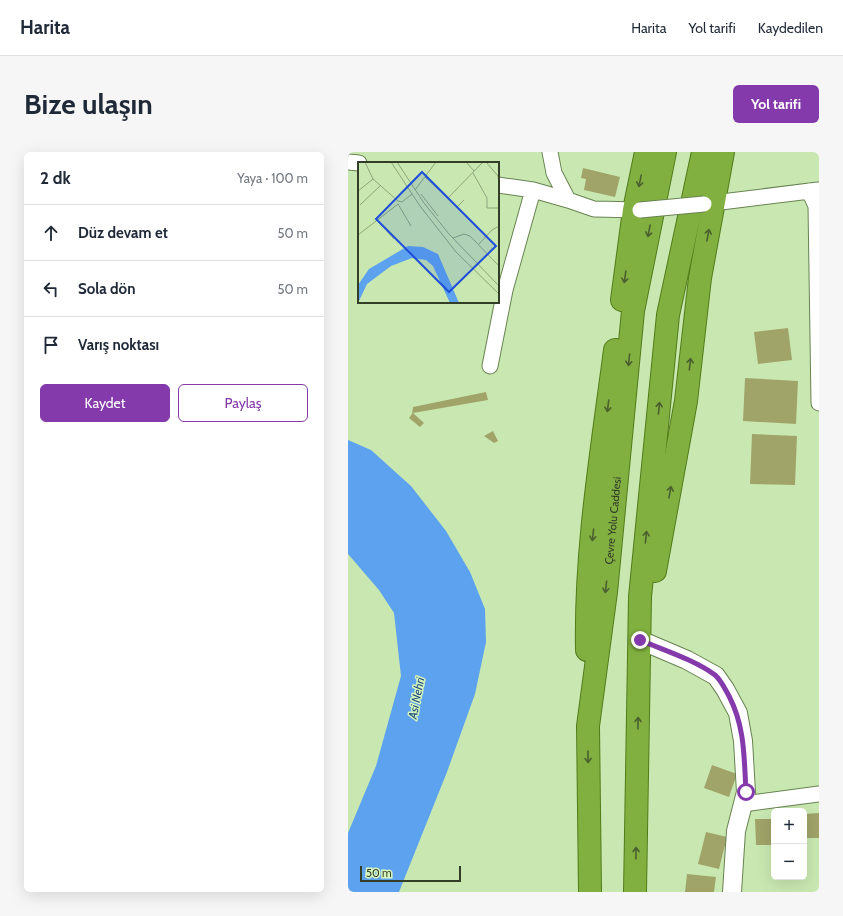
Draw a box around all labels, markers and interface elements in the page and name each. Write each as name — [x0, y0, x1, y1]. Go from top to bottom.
text: Harita — [20, 16, 70, 39]
text: Harita — [631, 19, 666, 37]
text: Yol tarifi — [688, 19, 736, 37]
text: Kaydedilen — [758, 19, 823, 37]
button: Yol tarifi — [733, 85, 819, 123]
text: Bize ulaşın — [24, 87, 153, 121]
inset map — [358, 162, 499, 303]
text: 2 dk — [40, 168, 71, 188]
text: Yaya · 100 m — [237, 170, 308, 186]
one-way arrow — [635, 174, 643, 187]
icon: ahead — [40, 222, 62, 244]
text: Düz devam et — [78, 224, 168, 242]
text: 50 m — [278, 225, 308, 241]
one-way arrow — [645, 225, 653, 238]
one-way arrow — [704, 229, 712, 242]
one-way arrow — [621, 270, 629, 283]
icon: left — [40, 278, 62, 300]
text: Sola dön — [78, 280, 135, 298]
text: 50 m — [278, 281, 308, 297]
icon: arrive — [40, 334, 62, 356]
text: Varış noktası — [78, 336, 159, 354]
one-way arrow — [625, 353, 632, 366]
one-way arrow — [686, 358, 694, 371]
button: Kaydet — [40, 384, 170, 422]
button: Paylaş — [178, 384, 308, 422]
one-way arrow — [604, 399, 612, 412]
one-way arrow — [655, 402, 663, 415]
street label: Çevre Yolu Caddesi — [602, 476, 624, 565]
one-way arrow — [666, 486, 674, 499]
one-way arrow — [589, 528, 597, 541]
one-way arrow — [642, 531, 650, 544]
one-way arrow — [603, 580, 610, 593]
route end — [631, 631, 649, 649]
water label: Asi Nehri — [404, 676, 427, 721]
one-way arrow — [634, 717, 642, 730]
one-way arrow — [584, 750, 592, 763]
route start — [737, 783, 755, 801]
map controls — [771, 808, 807, 880]
button: + — [771, 808, 807, 844]
button: − — [771, 844, 807, 880]
one-way arrow — [632, 847, 640, 860]
scale bar — [360, 864, 461, 883]
text: 50 m — [366, 866, 392, 880]

